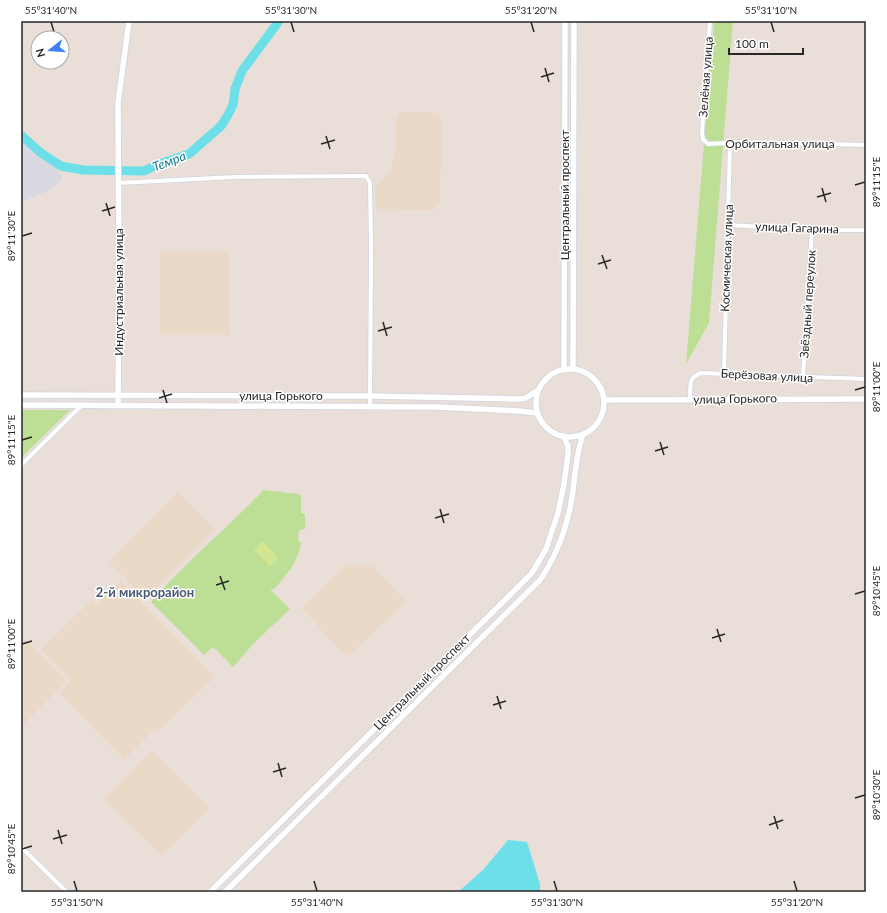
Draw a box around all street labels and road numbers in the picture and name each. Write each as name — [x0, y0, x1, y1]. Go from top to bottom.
street label: Зелёная улица — [695, 36, 716, 118]
street label: Центральный проспект — [557, 130, 572, 260]
street label: Орбитальная улица — [725, 136, 835, 151]
street label: Космическая улица — [717, 204, 736, 312]
street label: улица Гагарина — [755, 219, 839, 236]
street label: Индустриальная улица — [111, 228, 126, 356]
street label: Звёздный переулок — [796, 248, 819, 359]
street label: Берёзовая улица — [720, 366, 814, 385]
street label: улица Горького — [239, 388, 323, 403]
street label: улица Горького — [693, 390, 777, 407]
street label: Центральный проспект — [370, 630, 473, 733]

